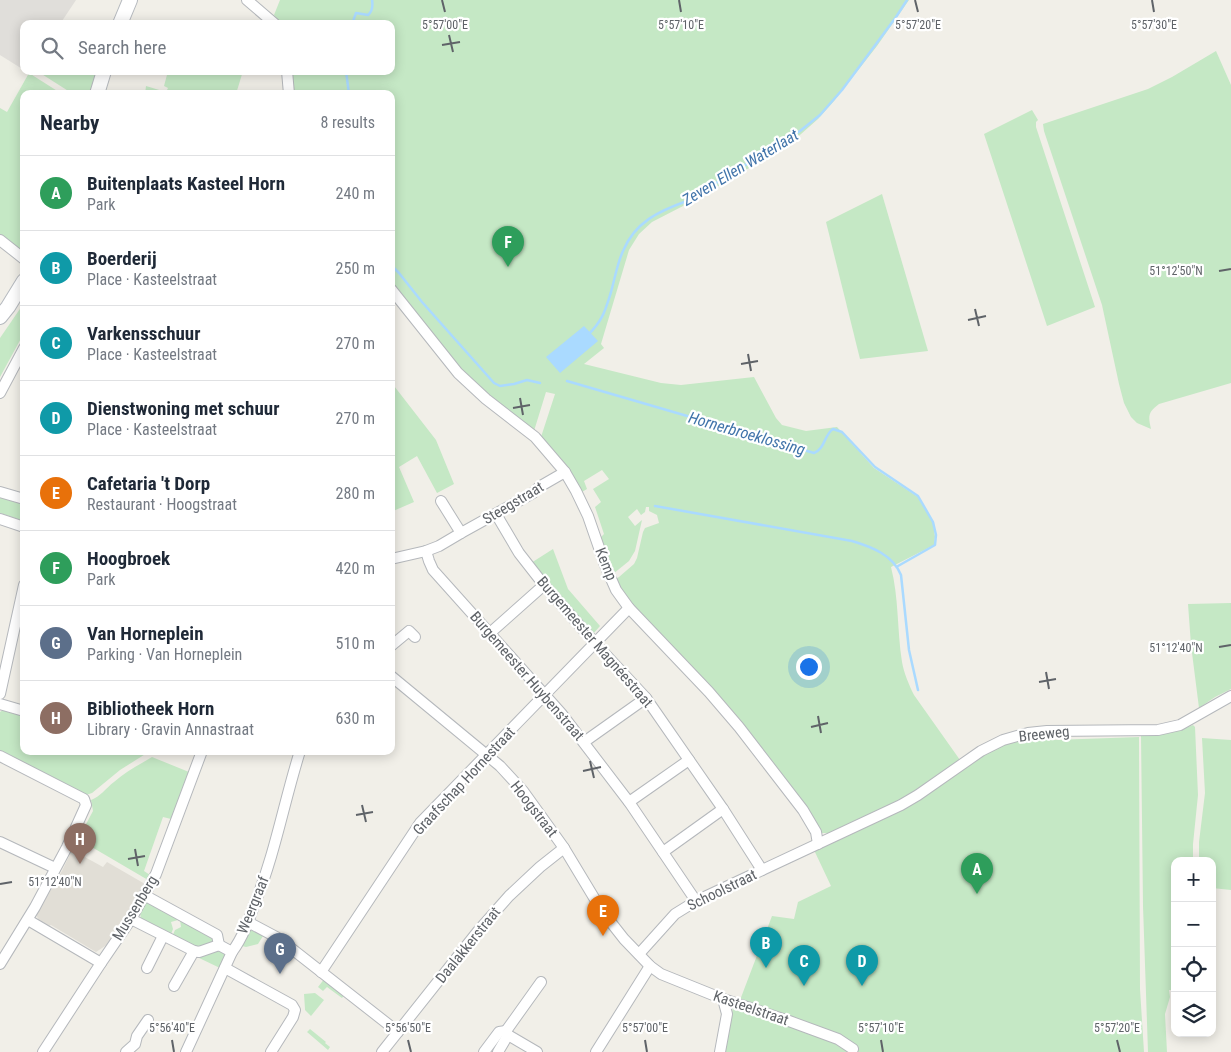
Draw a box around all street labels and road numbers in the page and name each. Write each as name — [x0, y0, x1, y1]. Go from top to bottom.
street label: Steegstraat — [479, 478, 547, 528]
street label: Kemp — [591, 545, 621, 583]
street label: Burgemeester Magnéestraat — [533, 573, 657, 711]
street label: Burgemeester Huybenstraat — [466, 608, 588, 744]
street label: Breeweg — [1018, 722, 1070, 746]
street label: Graafschap Hornestraat — [409, 723, 519, 839]
street label: Hoogstraat — [507, 777, 561, 841]
street label: Schoolstraat — [684, 866, 760, 914]
street label: Mussenberg — [109, 872, 161, 944]
street label: Weergraaf — [233, 873, 273, 936]
street label: Daalakkerstraat — [432, 903, 504, 987]
street label: Kasteelstraat — [711, 987, 791, 1029]

